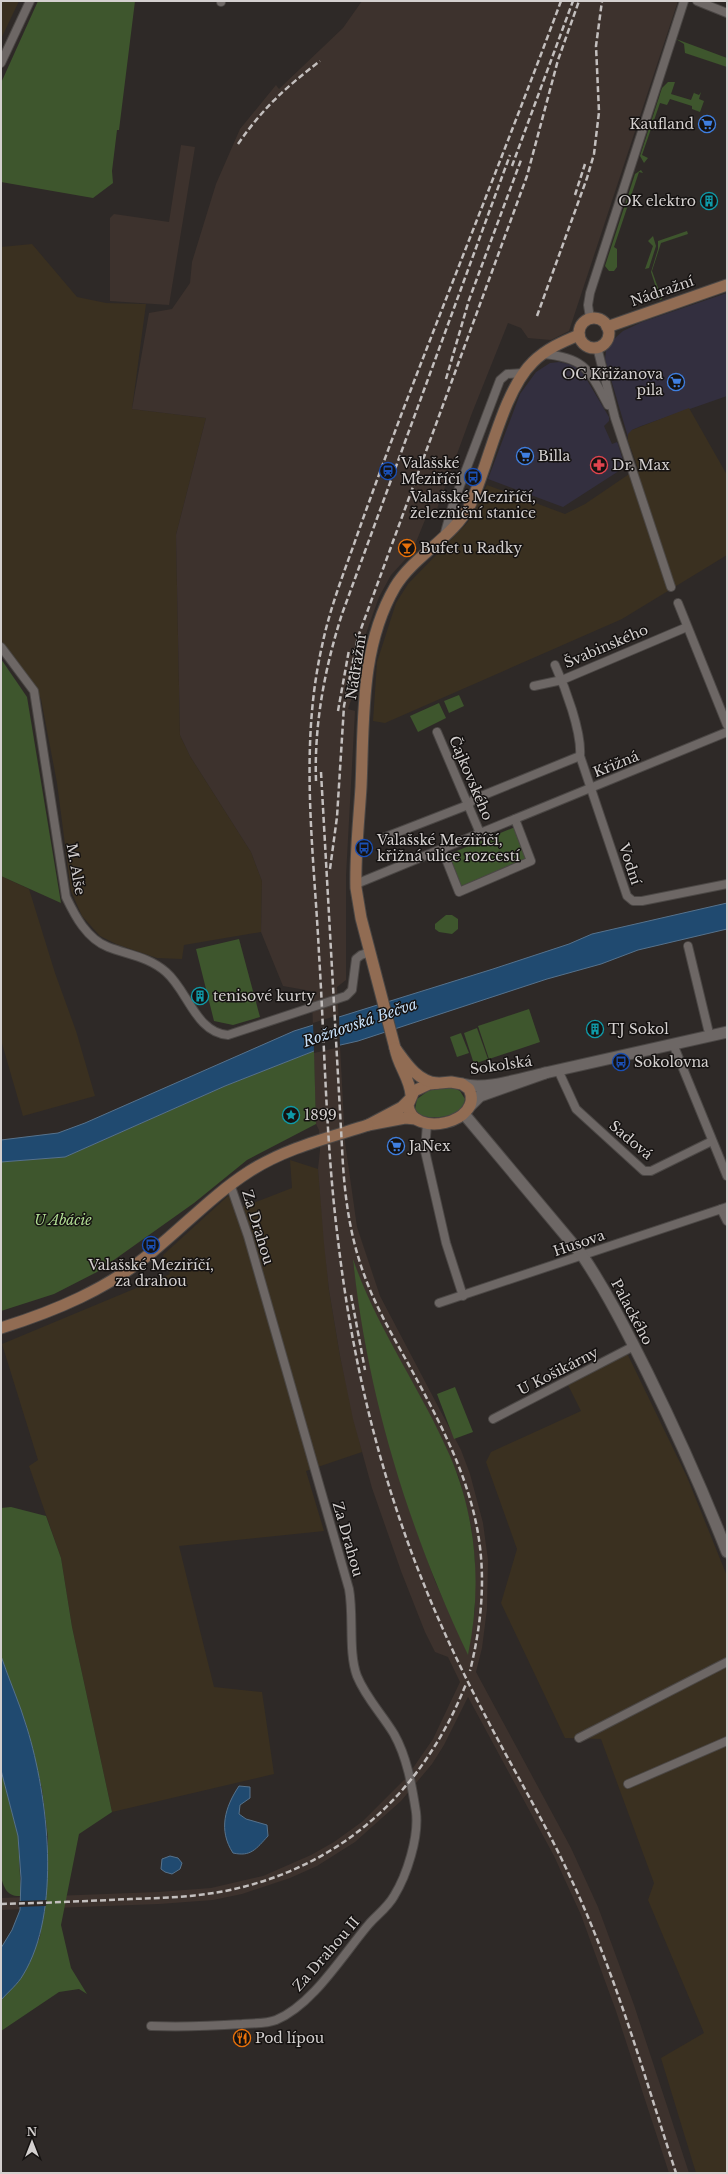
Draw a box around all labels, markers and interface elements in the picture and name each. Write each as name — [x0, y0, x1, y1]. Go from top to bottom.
supermarket icon: Kaufland — [697, 114, 717, 134]
place label: Kaufland — [630, 115, 695, 133]
building icon: OK elektro — [699, 191, 719, 211]
place label: OK elektro — [618, 192, 696, 210]
street label: Nádražní — [628, 272, 696, 310]
place label: OC Křižanova pila — [562, 365, 663, 399]
supermarket icon: OC Křižanova pila — [666, 372, 686, 392]
supermarket icon: Billa — [515, 446, 535, 466]
place label: Billa — [538, 447, 571, 465]
place label: Valašské Meziříčí — [400, 454, 460, 488]
pharmacy icon: Dr. Max — [589, 455, 609, 475]
place label: Dr. Max — [612, 456, 670, 474]
station icon: Valašské Meziříčí — [378, 461, 398, 481]
bus stop icon: Valašské Meziříčí, železniční stanice — [463, 467, 483, 487]
place label: Valašské Meziříčí, železniční stanice — [409, 488, 536, 522]
bar icon: Bufet u Radky — [397, 538, 417, 558]
place label: Bufet u Radky — [420, 539, 522, 557]
street label: Švabinského — [561, 619, 651, 672]
street label: Nádražní — [342, 633, 370, 701]
street label: Čajkovského — [445, 733, 498, 823]
street label: Křižná — [591, 747, 642, 781]
place label: Valašské Meziříčí, křižná ulice rozcestí — [376, 831, 520, 865]
bus stop icon: Valašské Meziříčí, křižná ulice rozcestí — [354, 838, 374, 858]
street label: Vodní — [615, 840, 645, 887]
street label: M. Alše — [63, 842, 89, 896]
building icon: tenisové kurty — [190, 986, 210, 1006]
place label: tenisové kurty — [213, 987, 315, 1005]
water label: Rožnovská Bečva — [299, 994, 420, 1051]
building icon: TJ Sokol — [585, 1019, 605, 1039]
place label: TJ Sokol — [608, 1020, 669, 1038]
street label: Sokolská — [469, 1052, 534, 1078]
bus stop icon: Sokolovna — [611, 1052, 631, 1072]
place label: Sokolovna — [634, 1053, 709, 1071]
place icon: 1899 — [281, 1105, 301, 1125]
place label: 1899 — [304, 1106, 337, 1124]
street label: Sadová — [606, 1117, 657, 1164]
supermarket icon: JaNex — [386, 1136, 406, 1156]
place label: JaNex — [407, 1137, 451, 1155]
street label: Za Drahou — [238, 1187, 278, 1267]
park label: U Abácie — [34, 1211, 92, 1229]
street label: Husova — [551, 1226, 607, 1260]
bus stop icon: Valašské Meziříčí, za drahou — [141, 1235, 161, 1255]
place label: Valašské Meziříčí, za drahou — [87, 1256, 214, 1290]
street label: Palackého — [607, 1276, 657, 1348]
street label: U Košikárny — [515, 1343, 601, 1399]
street label: Za Drahou — [329, 1499, 367, 1579]
street label: Za Drahou II — [289, 1913, 363, 1995]
restaurant icon: Pod lípou — [232, 2028, 252, 2048]
place label: Pod lípou — [255, 2029, 325, 2047]
north arrow — [12, 2122, 52, 2162]
text: N — [27, 2125, 38, 2139]

